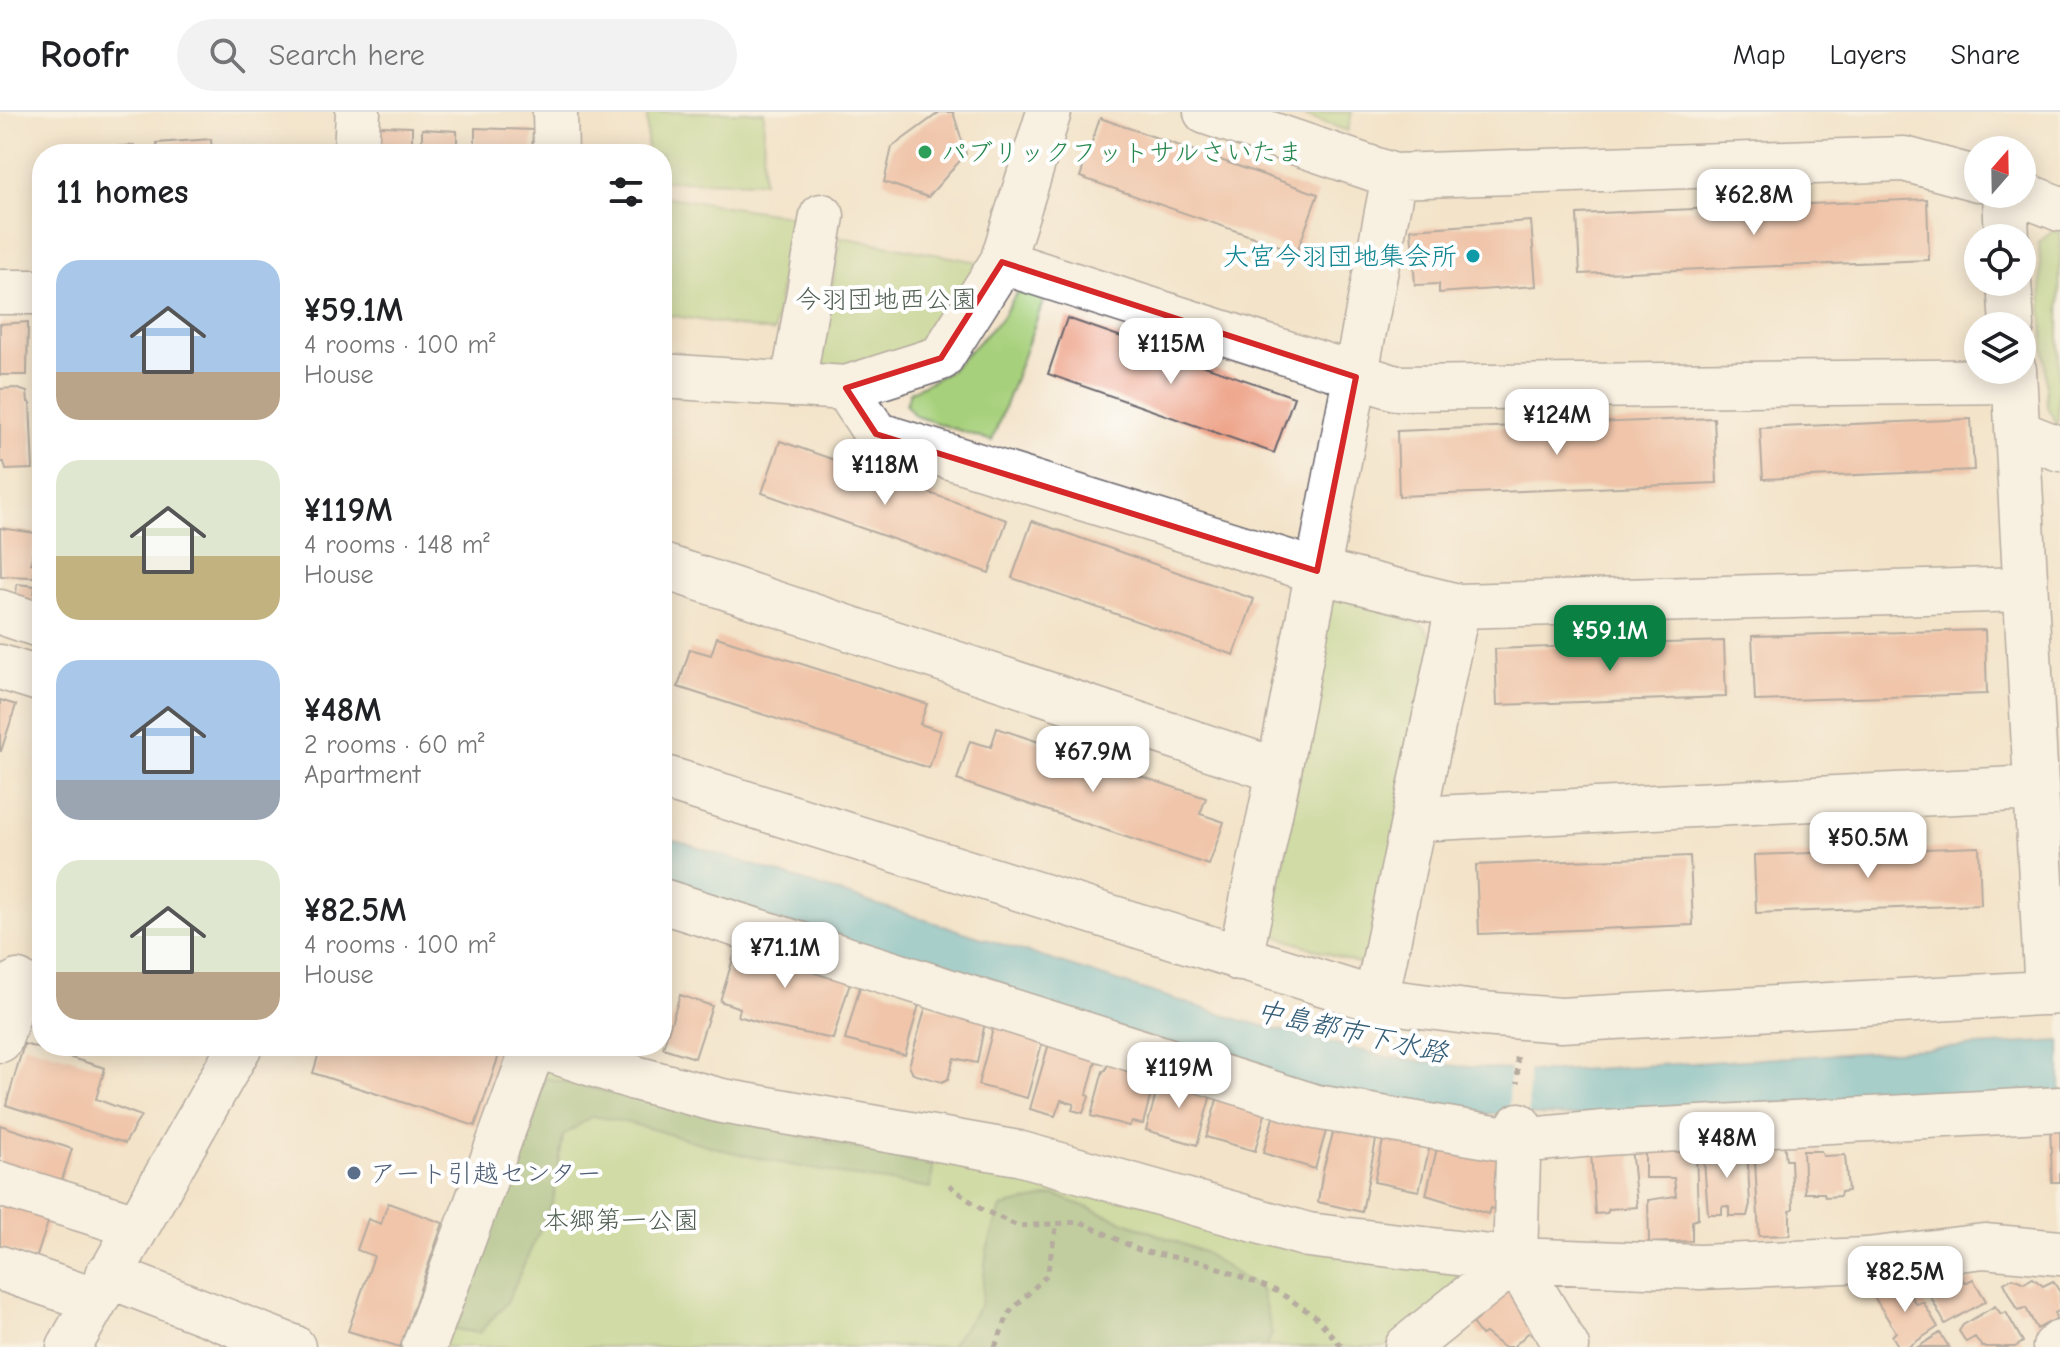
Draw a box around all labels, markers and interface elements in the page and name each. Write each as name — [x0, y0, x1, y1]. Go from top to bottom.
search box — [177, 19, 737, 91]
text: Roofr — [40, 33, 129, 77]
icon: search — [205, 33, 249, 77]
text: Search here — [269, 38, 425, 73]
text: Map — [1733, 39, 1786, 71]
text: Layers — [1830, 39, 1906, 71]
text: Share — [1950, 39, 2020, 71]
north arrow — [1964, 136, 2036, 208]
map controls — [1964, 136, 2036, 384]
place label: パブリックフットサルさいたま — [941, 138, 1303, 168]
marker: パブリックフットサルさいたま — [916, 143, 934, 161]
pin: ¥62.8M — [1689, 169, 1819, 237]
icon: filters — [604, 170, 648, 214]
text: 11 homes — [56, 172, 189, 212]
text: ¥62.8M — [1715, 180, 1793, 210]
button: locate — [1964, 224, 2036, 296]
place label: 大宮今羽団地集会所 — [1223, 242, 1457, 272]
marker: 大宮今羽団地集会所 — [1464, 247, 1482, 265]
park label: 今羽団地西公園 — [795, 285, 977, 315]
text: ¥59.1M — [304, 290, 403, 330]
icon: home — [120, 292, 216, 388]
button: layers — [1964, 312, 2036, 384]
pin: ¥115M — [1115, 318, 1227, 386]
text: ¥115M — [1137, 329, 1205, 359]
text: 4 rooms · 100 m² — [304, 330, 496, 360]
text: House — [304, 360, 374, 390]
pin: ¥124M — [1501, 389, 1613, 457]
text: ¥124M — [1523, 400, 1591, 430]
pin: ¥118M — [829, 439, 941, 507]
text: ¥118M — [851, 450, 919, 480]
text: ¥119M — [304, 490, 393, 530]
icon: home — [120, 492, 216, 588]
text: 4 rooms · 148 m² — [304, 530, 490, 560]
text: House — [304, 560, 374, 590]
pin: ¥59.1M — [1545, 605, 1675, 673]
text: ¥59.1M — [1572, 616, 1648, 646]
text: ¥48M — [304, 690, 382, 730]
icon: home — [120, 692, 216, 788]
pin: ¥67.9M — [1028, 726, 1158, 794]
text: 2 rooms · 60 m² — [304, 730, 485, 760]
text: ¥67.9M — [1054, 737, 1132, 767]
text: Apartment — [304, 760, 420, 790]
pin: ¥50.5M — [1803, 812, 1933, 880]
text: ¥50.5M — [1828, 823, 1908, 853]
text: ¥82.5M — [304, 890, 407, 930]
icon: home — [120, 892, 216, 988]
pin: ¥71.1M — [720, 922, 850, 990]
text: 4 rooms · 100 m² — [304, 930, 496, 960]
text: ¥71.1M — [750, 933, 820, 963]
text: House — [304, 960, 374, 990]
water label: 中島都市下水路 — [1253, 994, 1453, 1070]
pin: ¥119M — [1123, 1042, 1235, 1110]
text: ¥119M — [1145, 1053, 1213, 1083]
pin: ¥48M — [1680, 1112, 1774, 1180]
text: ¥48M — [1697, 1123, 1757, 1153]
place label: アート引越センター — [370, 1159, 602, 1189]
marker: アート引越センター — [345, 1164, 363, 1182]
park label: 本郷第一公園 — [543, 1206, 699, 1236]
pin: ¥82.5M — [1840, 1246, 1970, 1314]
text: ¥82.5M — [1866, 1257, 1944, 1287]

